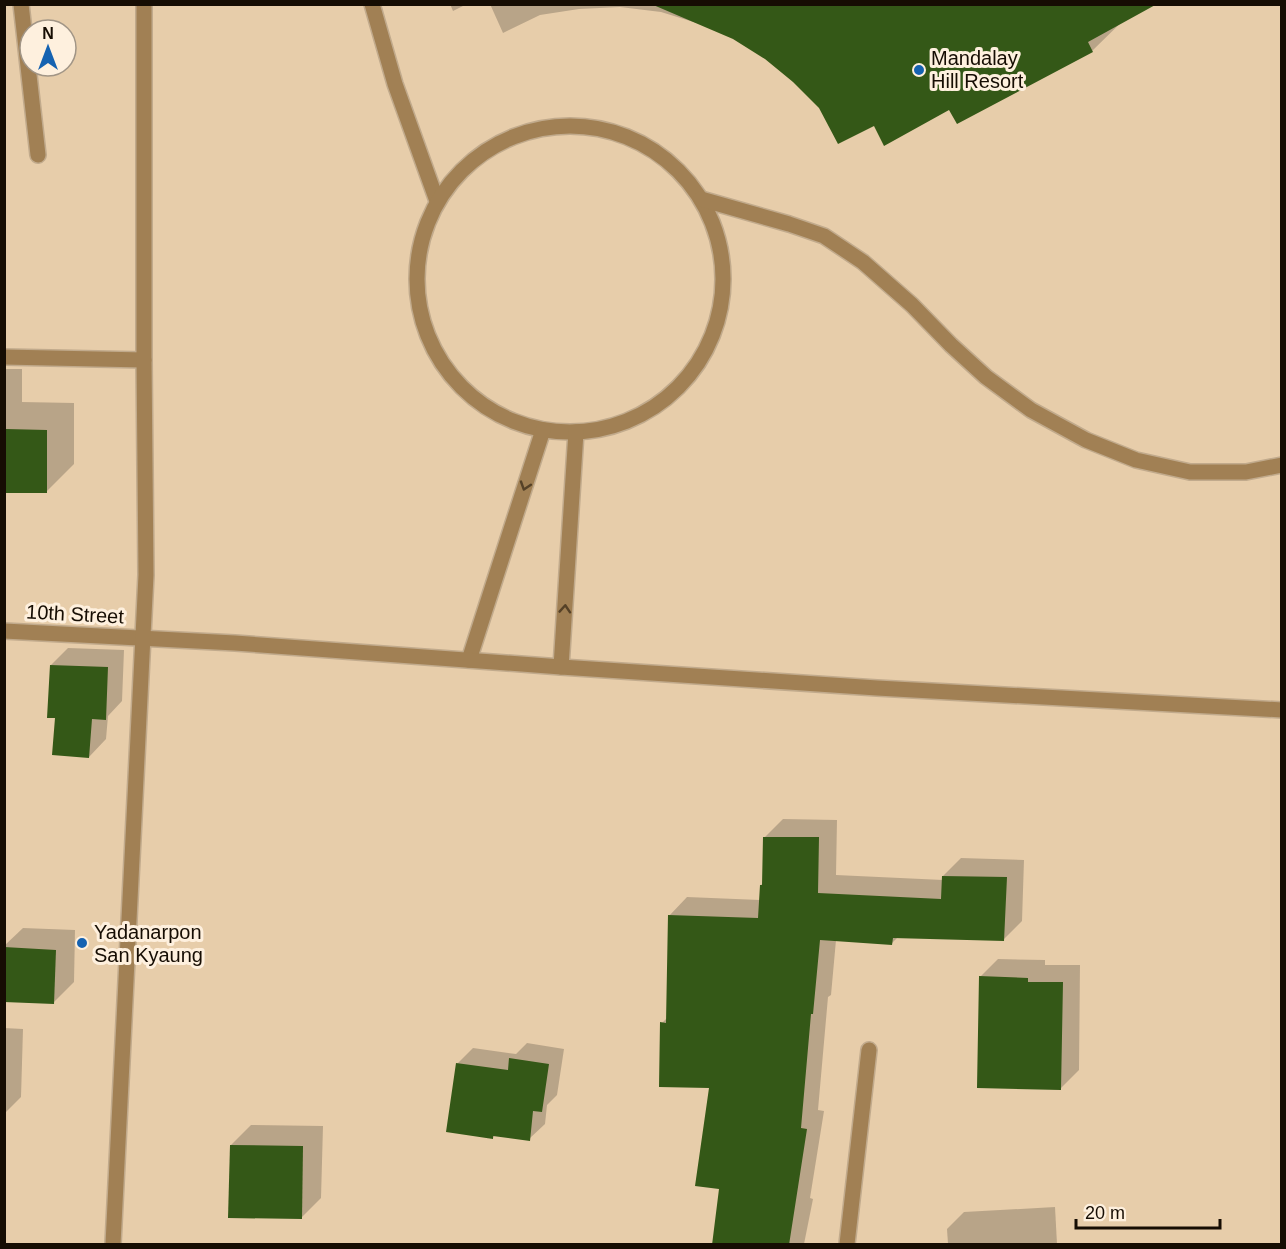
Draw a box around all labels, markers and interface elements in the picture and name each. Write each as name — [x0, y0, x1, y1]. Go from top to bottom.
north arrow — [18, 18, 78, 78]
text: N — [42, 25, 54, 42]
place label: Mandalay Hill Resort — [931, 47, 1024, 92]
marker: Mandalay Hill Resort — [912, 63, 926, 77]
one-way arrow — [520, 480, 532, 491]
street label: 10th Street — [26, 600, 125, 628]
one-way arrow — [558, 604, 571, 613]
place label: Yadanarpon San Kyaung — [94, 921, 203, 966]
marker: Yadanarpon San Kyaung — [75, 936, 89, 950]
scale bar — [1076, 1192, 1220, 1230]
text: 20 m — [1085, 1203, 1125, 1223]

